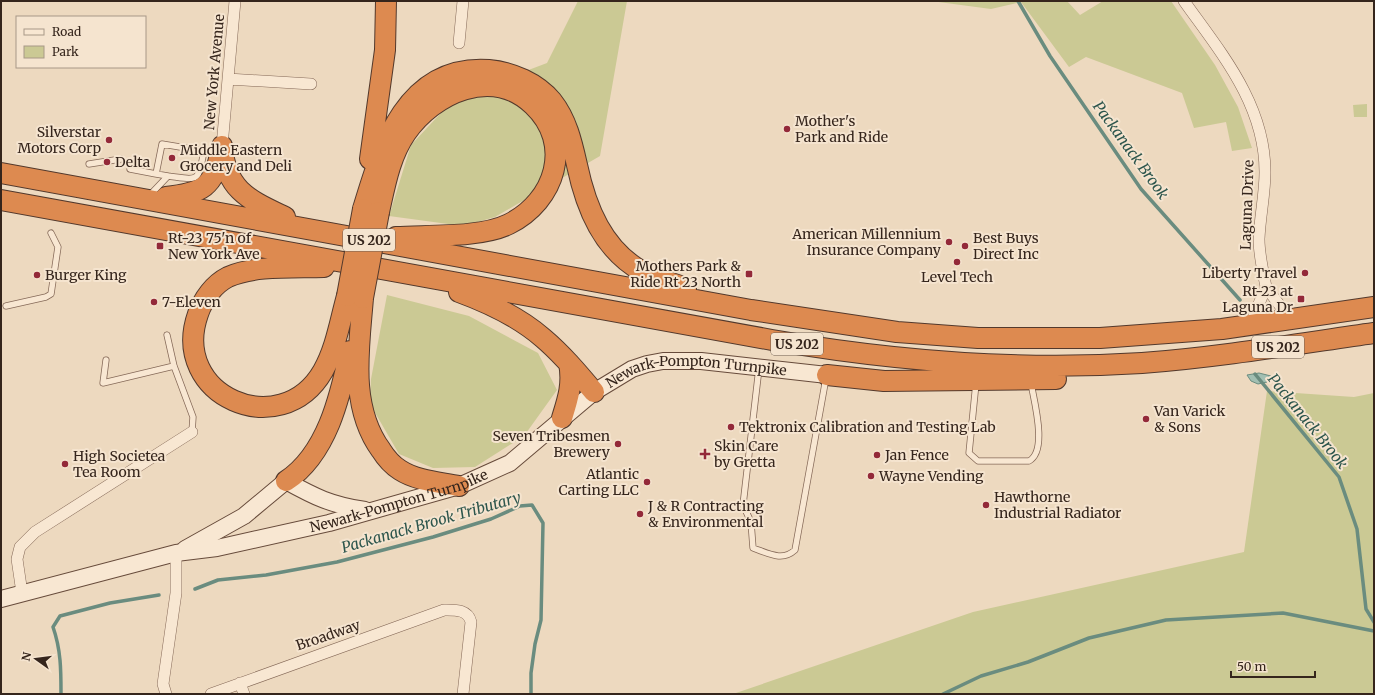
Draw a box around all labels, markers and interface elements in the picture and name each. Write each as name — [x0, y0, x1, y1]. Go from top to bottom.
street label: New York Avenue — [200, 13, 228, 131]
legend — [16, 16, 146, 68]
text: Road — [52, 24, 81, 39]
text: Park — [52, 44, 79, 59]
water label: Packanack Brook — [1089, 97, 1173, 203]
place label: Mother's Park and Ride — [795, 112, 888, 146]
place label: Silverstar Motors Corp — [17, 123, 101, 157]
marker: Mother's Park and Ride — [782, 124, 792, 134]
marker: Silverstar Motors Corp — [104, 135, 114, 145]
place label: Middle Eastern Grocery and Deli — [180, 141, 293, 175]
place label: Delta — [115, 153, 151, 171]
marker: Middle Eastern Grocery and Deli — [167, 153, 177, 163]
marker: Delta — [102, 157, 112, 167]
street label: Laguna Drive — [1236, 160, 1258, 250]
place label: American Millennium Insurance Company — [791, 225, 942, 259]
place label: Rt-23 75'n of New York Ave — [168, 229, 260, 263]
road number: US 202 — [343, 229, 395, 251]
place label: Best Buys Direct Inc — [973, 229, 1039, 263]
marker: American Millennium Insurance Company — [944, 237, 954, 247]
marker: Rt-23 75'n of New York Ave — [155, 241, 165, 251]
marker: Best Buys Direct Inc — [960, 241, 970, 251]
place label: Mothers Park & Ride Rt 23 North — [630, 257, 741, 291]
marker: Level Tech — [952, 257, 962, 267]
place label: Liberty Travel — [1202, 264, 1298, 282]
place label: Burger King — [45, 266, 127, 284]
place label: Level Tech — [921, 268, 993, 286]
marker: Liberty Travel — [1300, 268, 1310, 278]
marker: Mothers Park & Ride Rt 23 North — [744, 269, 754, 279]
marker: Burger King — [32, 270, 42, 280]
place label: Rt-23 at Laguna Dr — [1222, 282, 1294, 316]
place label: 7-Eleven — [162, 293, 221, 311]
marker: Rt-23 at Laguna Dr — [1296, 294, 1306, 304]
marker: 7-Eleven — [149, 297, 159, 307]
road number: US 202 — [771, 333, 823, 355]
road number: US 202 — [1252, 336, 1304, 358]
street label: Newark-Pompton Turnpike — [602, 352, 787, 392]
water label: Packanack Brook — [1264, 370, 1353, 473]
place label: Van Varick & Sons — [1153, 402, 1225, 436]
marker: Van Varick & Sons — [1141, 414, 1151, 424]
place label: Tektronix Calibration and Testing Lab — [739, 418, 996, 436]
marker: Tektronix Calibration and Testing Lab — [726, 422, 736, 432]
place label: Seven Tribesmen Brewery — [493, 427, 611, 461]
place label: Skin Care by Gretta — [713, 437, 778, 471]
marker: Seven Tribesmen Brewery — [613, 439, 623, 449]
place label: Jan Fence — [884, 446, 949, 464]
place label: High Societea Tea Room — [73, 447, 166, 481]
marker: Skin Care by Gretta — [699, 448, 711, 460]
marker: Jan Fence — [872, 450, 882, 460]
marker: High Societea Tea Room — [60, 459, 70, 469]
street label: Newark-Pompton Turnpike — [308, 465, 490, 536]
place label: Atlantic Carting LLC — [558, 465, 639, 499]
place label: Wayne Vending — [878, 467, 984, 485]
marker: Wayne Vending — [866, 471, 876, 481]
marker: Atlantic Carting LLC — [642, 477, 652, 487]
water label: Packanack Brook Tributary — [339, 487, 523, 557]
place label: Hawthorne Industrial Radiator — [994, 488, 1121, 522]
place label: J & R Contracting & Environmental — [647, 497, 764, 531]
marker: Hawthorne Industrial Radiator — [981, 500, 991, 510]
marker: J & R Contracting & Environmental — [635, 509, 645, 519]
street label: Broadway — [293, 615, 363, 654]
north arrow — [16, 639, 56, 679]
text: N — [18, 650, 34, 662]
scale bar — [1231, 653, 1315, 679]
text: 50 m — [1237, 659, 1266, 674]

